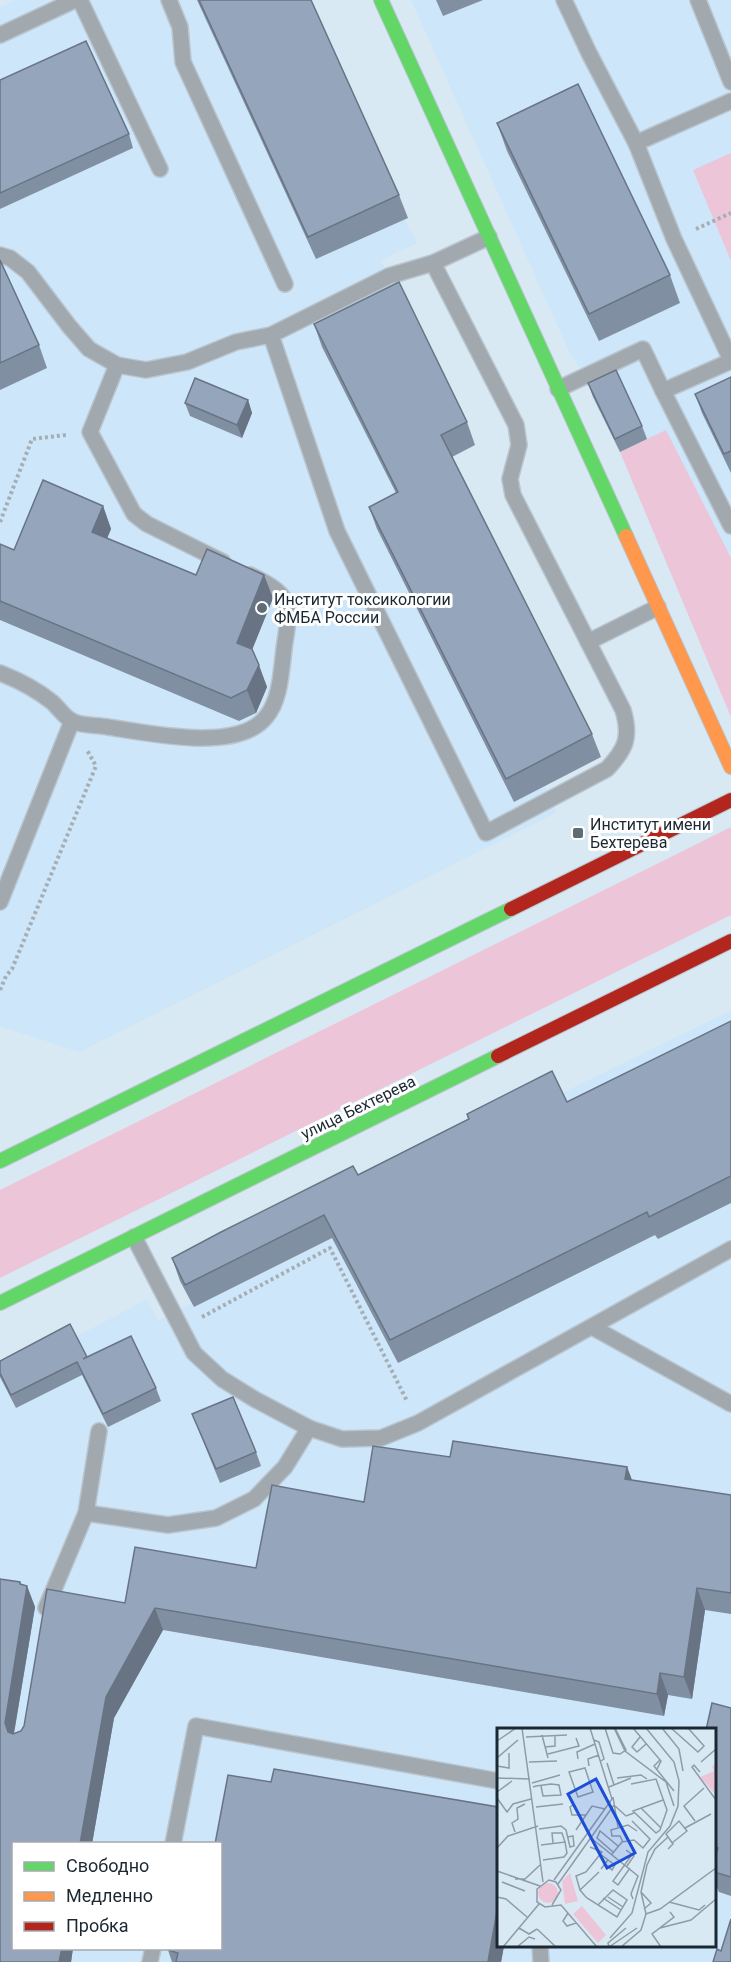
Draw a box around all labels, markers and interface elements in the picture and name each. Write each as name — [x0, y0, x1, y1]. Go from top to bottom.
place label: Институт токсикологии ФМБА России — [274, 590, 451, 627]
marker: Институт токсикологии ФМБА России — [255, 601, 269, 615]
place label: Институт имени Бехтерева — [590, 815, 711, 852]
marker: Институт имени Бехтерева — [571, 826, 585, 840]
street label: улица Бехтерева — [298, 1071, 419, 1143]
inset map — [497, 1728, 716, 1947]
legend — [12, 1842, 222, 1950]
text: Свободно — [66, 1855, 149, 1876]
text: Медленно — [66, 1885, 153, 1906]
text: Пробка — [66, 1915, 129, 1936]

